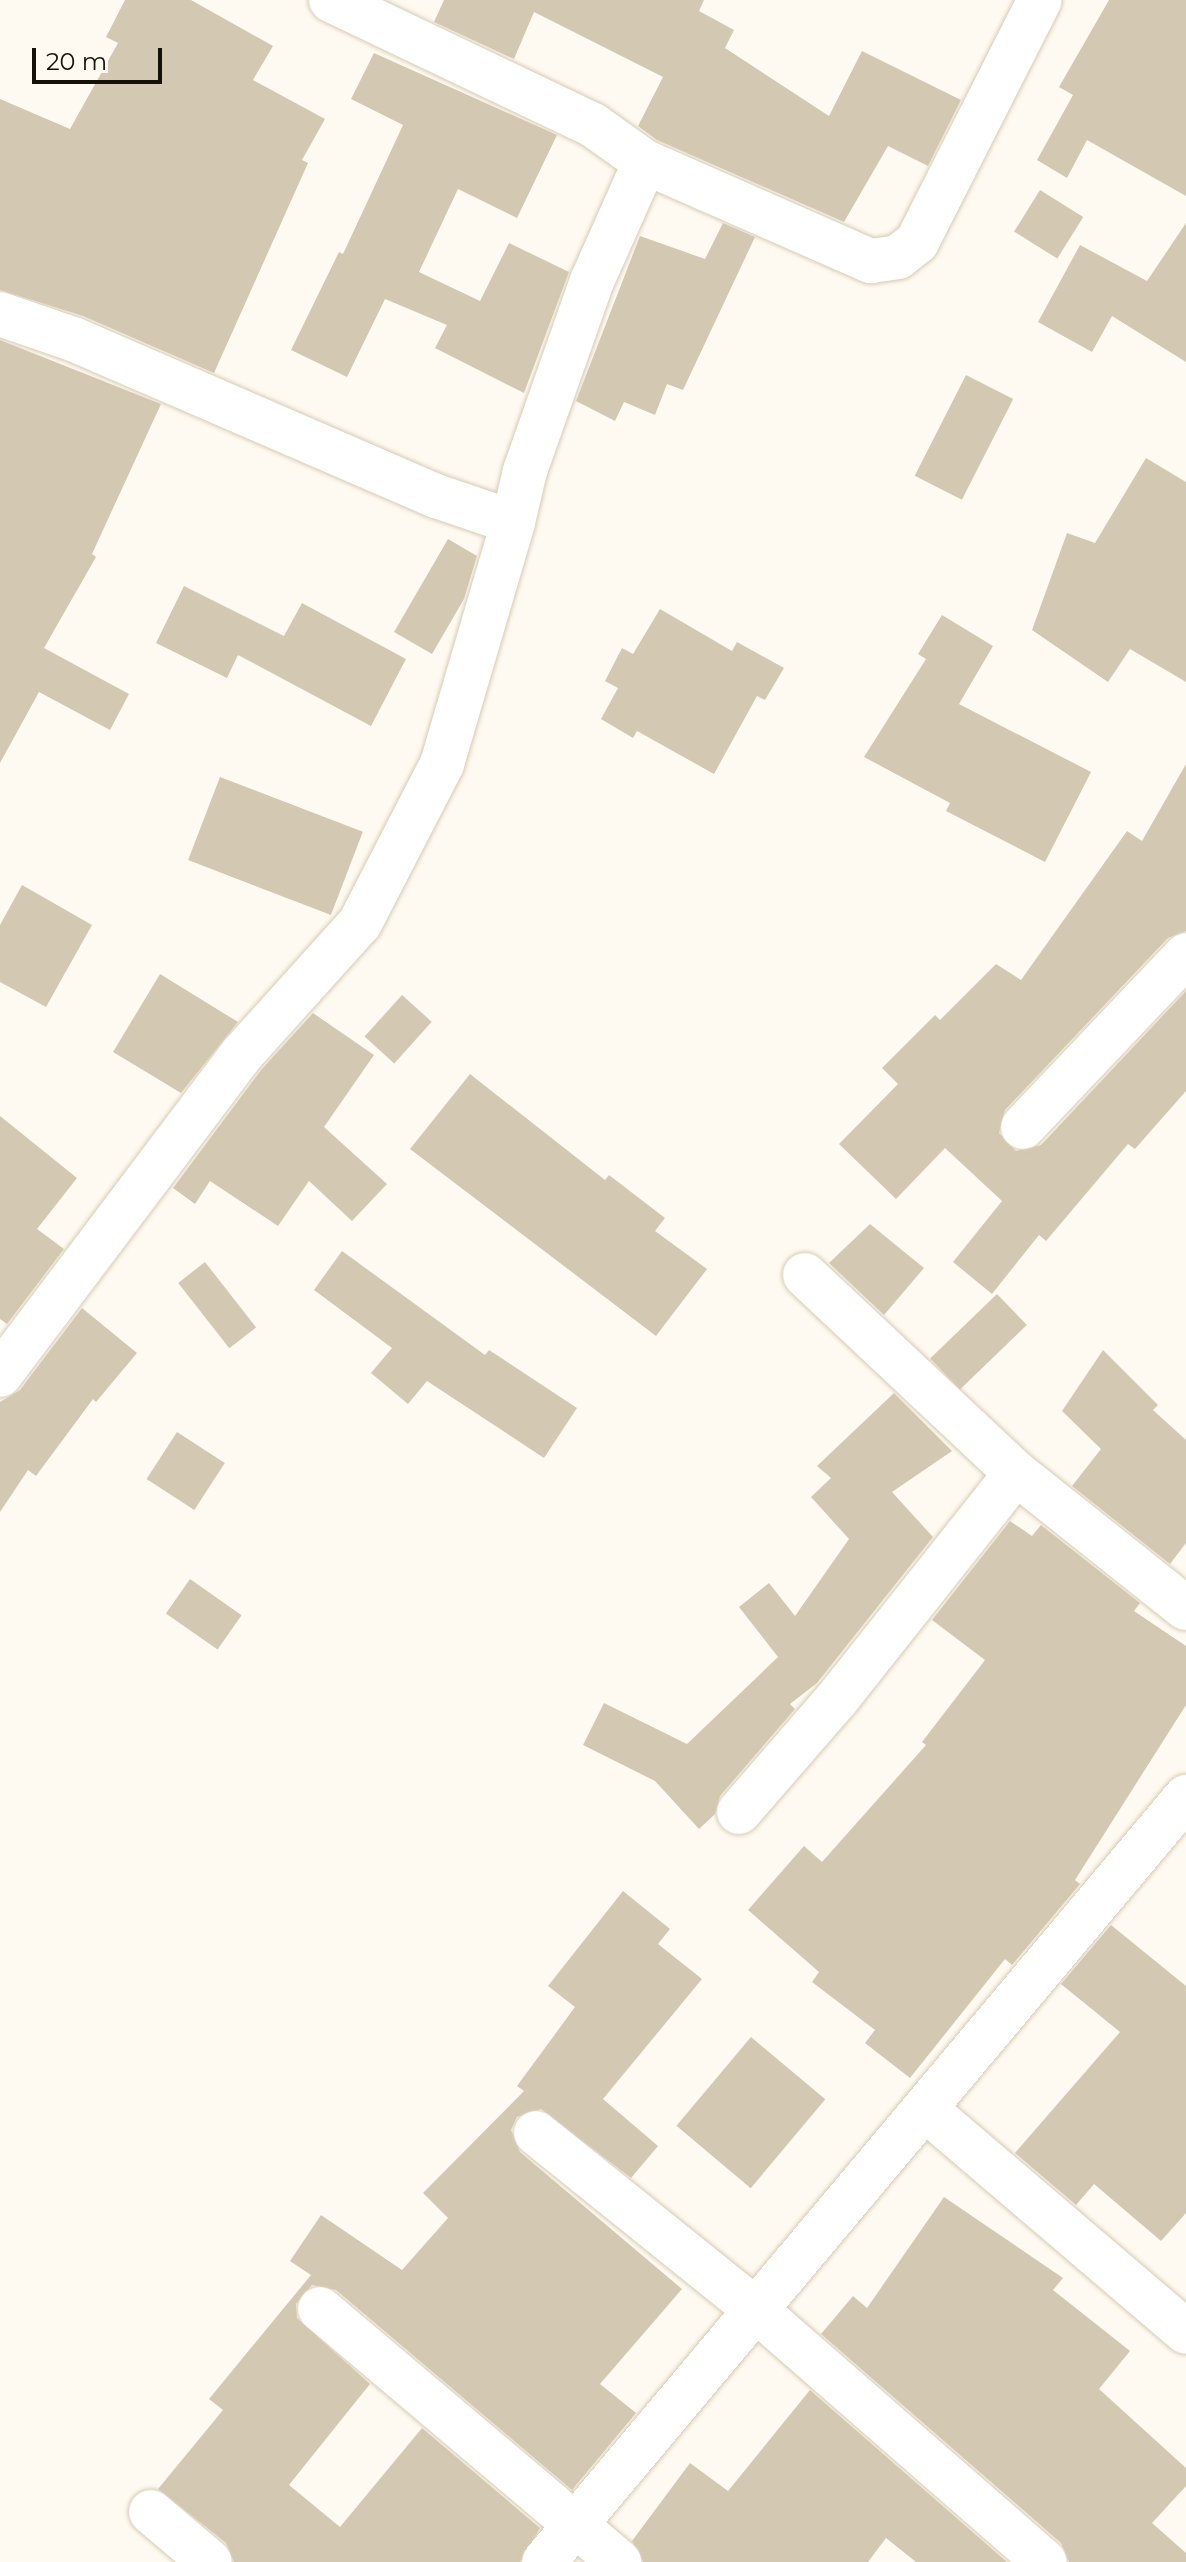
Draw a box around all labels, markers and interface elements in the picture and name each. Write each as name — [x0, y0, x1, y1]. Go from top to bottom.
scale bar — [36, 32, 166, 82]
text: 20 m — [46, 47, 107, 76]

